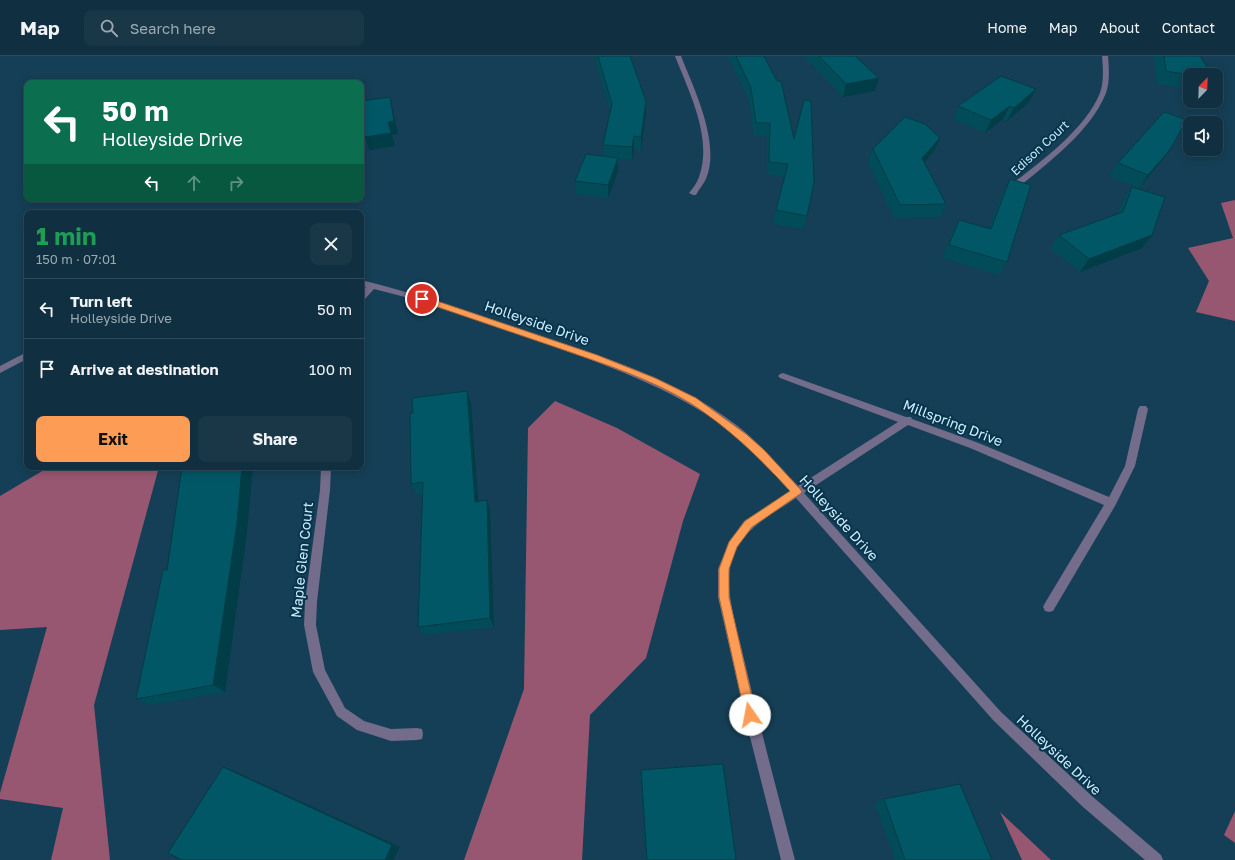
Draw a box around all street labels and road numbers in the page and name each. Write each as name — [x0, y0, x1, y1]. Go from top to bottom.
street label: Edison Court — [1007, 117, 1072, 178]
street label: Holleyside Drive — [483, 297, 592, 348]
street label: Millspring Drive — [901, 396, 1005, 449]
street label: Holleyside Drive — [796, 471, 882, 564]
street label: Maple Glen Court — [287, 501, 316, 619]
street label: Holleyside Drive — [1013, 711, 1105, 798]

